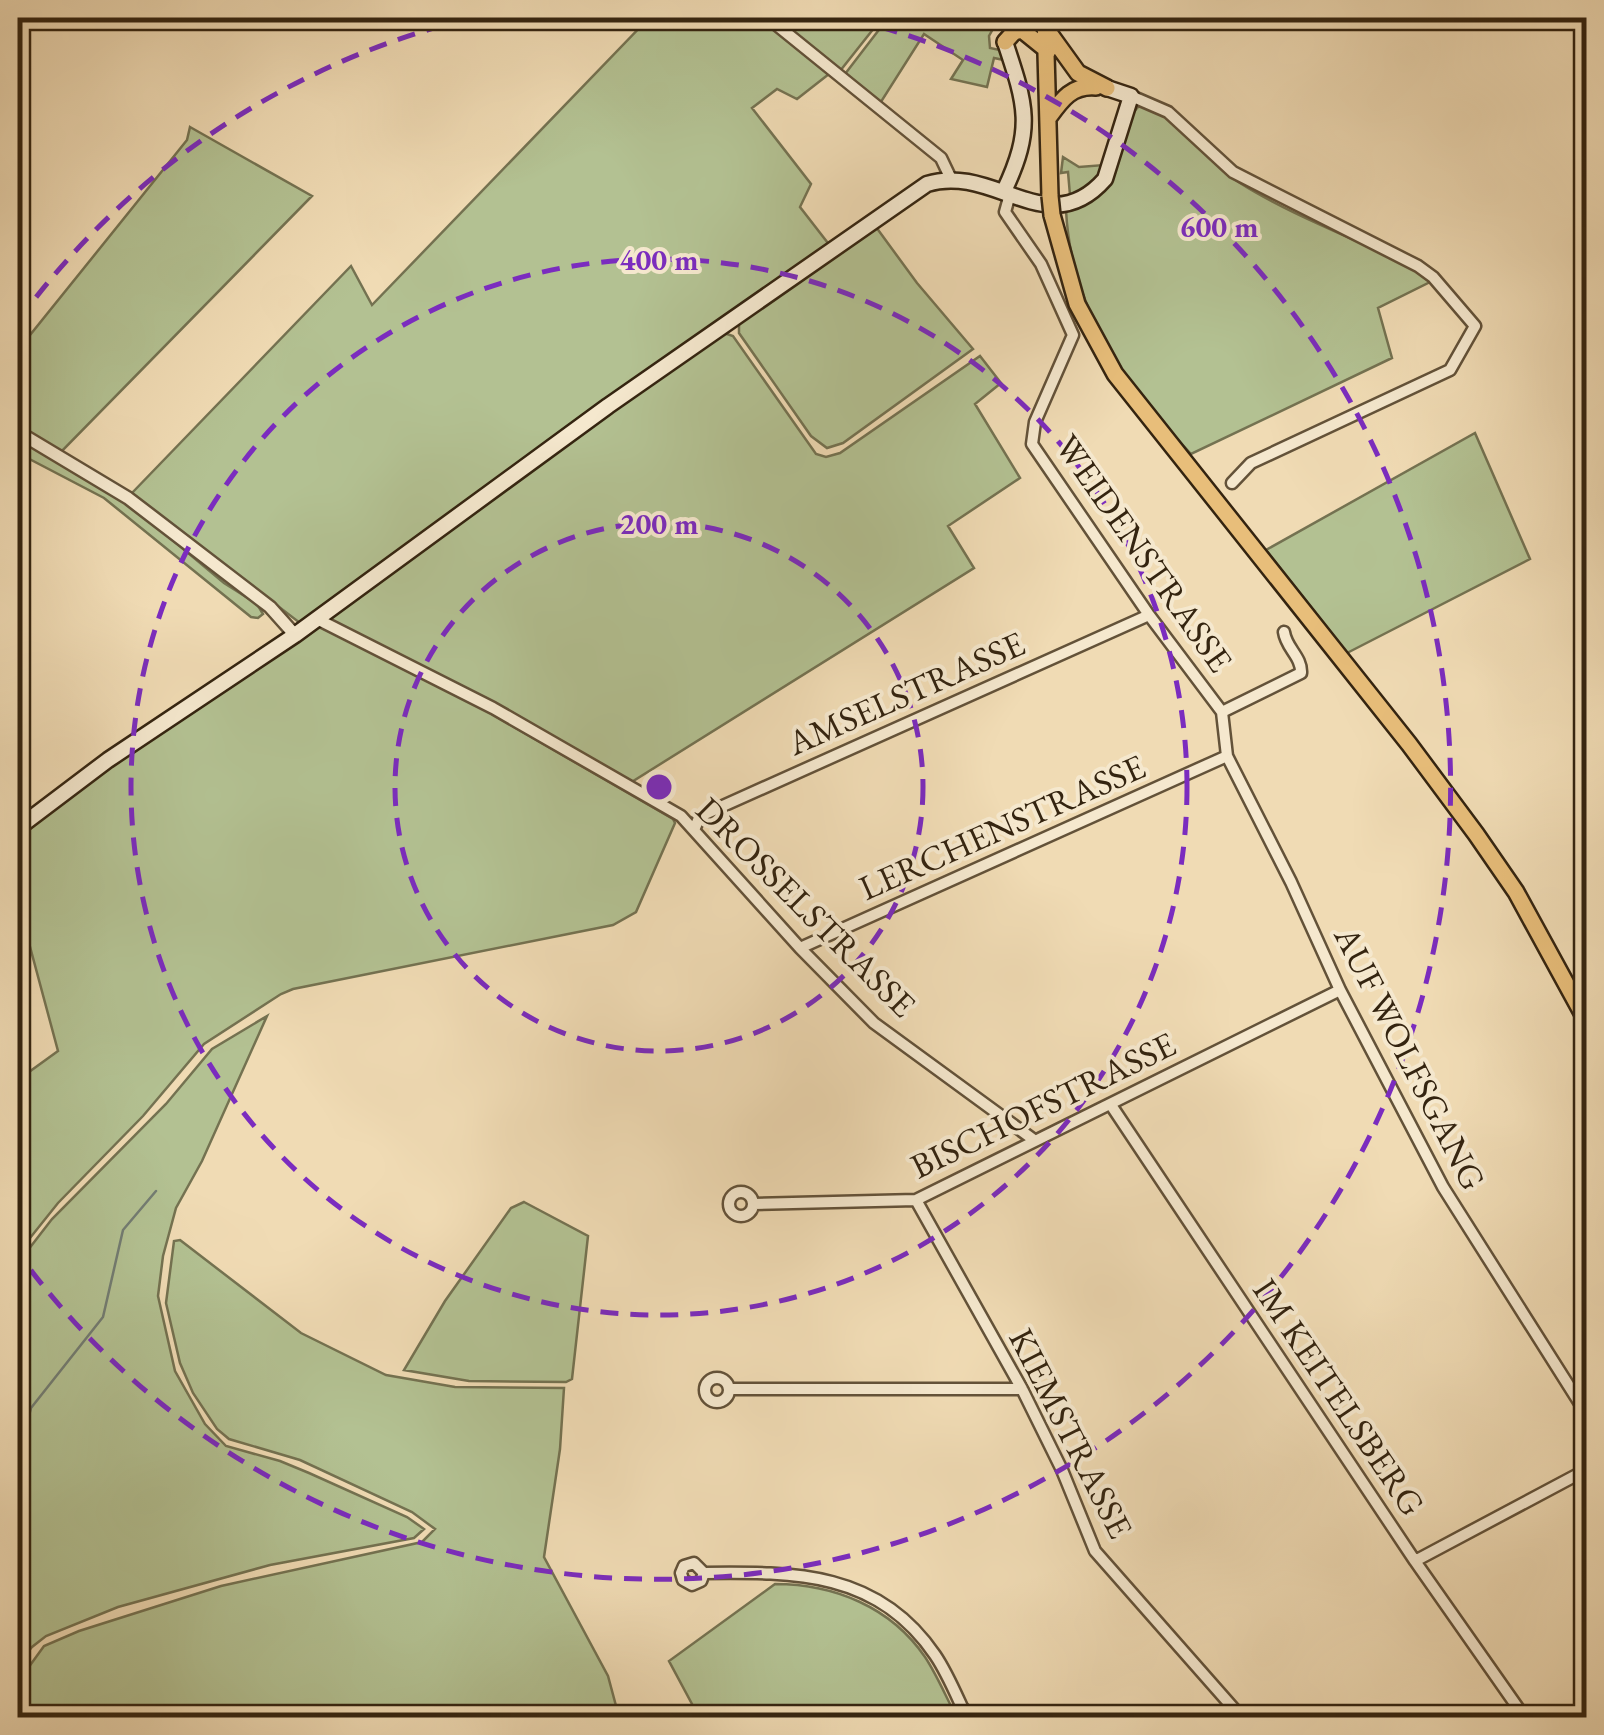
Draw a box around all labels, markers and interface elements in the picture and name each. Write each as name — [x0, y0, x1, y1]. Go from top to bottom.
text: 600 m — [1180, 207, 1258, 246]
text: 400 m — [620, 240, 698, 279]
street label: WEIDENSTRASSE — [1046, 425, 1243, 680]
text: 200 m — [620, 504, 698, 543]
street label: AMSELSTRASSE — [779, 620, 1031, 765]
street label: LERCHENSTRASSE — [852, 743, 1152, 910]
centre of rings — [641, 769, 677, 805]
street label: DROSSELSTRASSE — [687, 787, 926, 1026]
street label: AUF WOLFSGANG — [1324, 917, 1496, 1197]
street label: BISCHOFSTRASSE — [903, 1021, 1183, 1188]
street label: IM KEITELSBERG — [1243, 1269, 1435, 1524]
street label: KIEMSTRASSE — [999, 1320, 1144, 1545]

